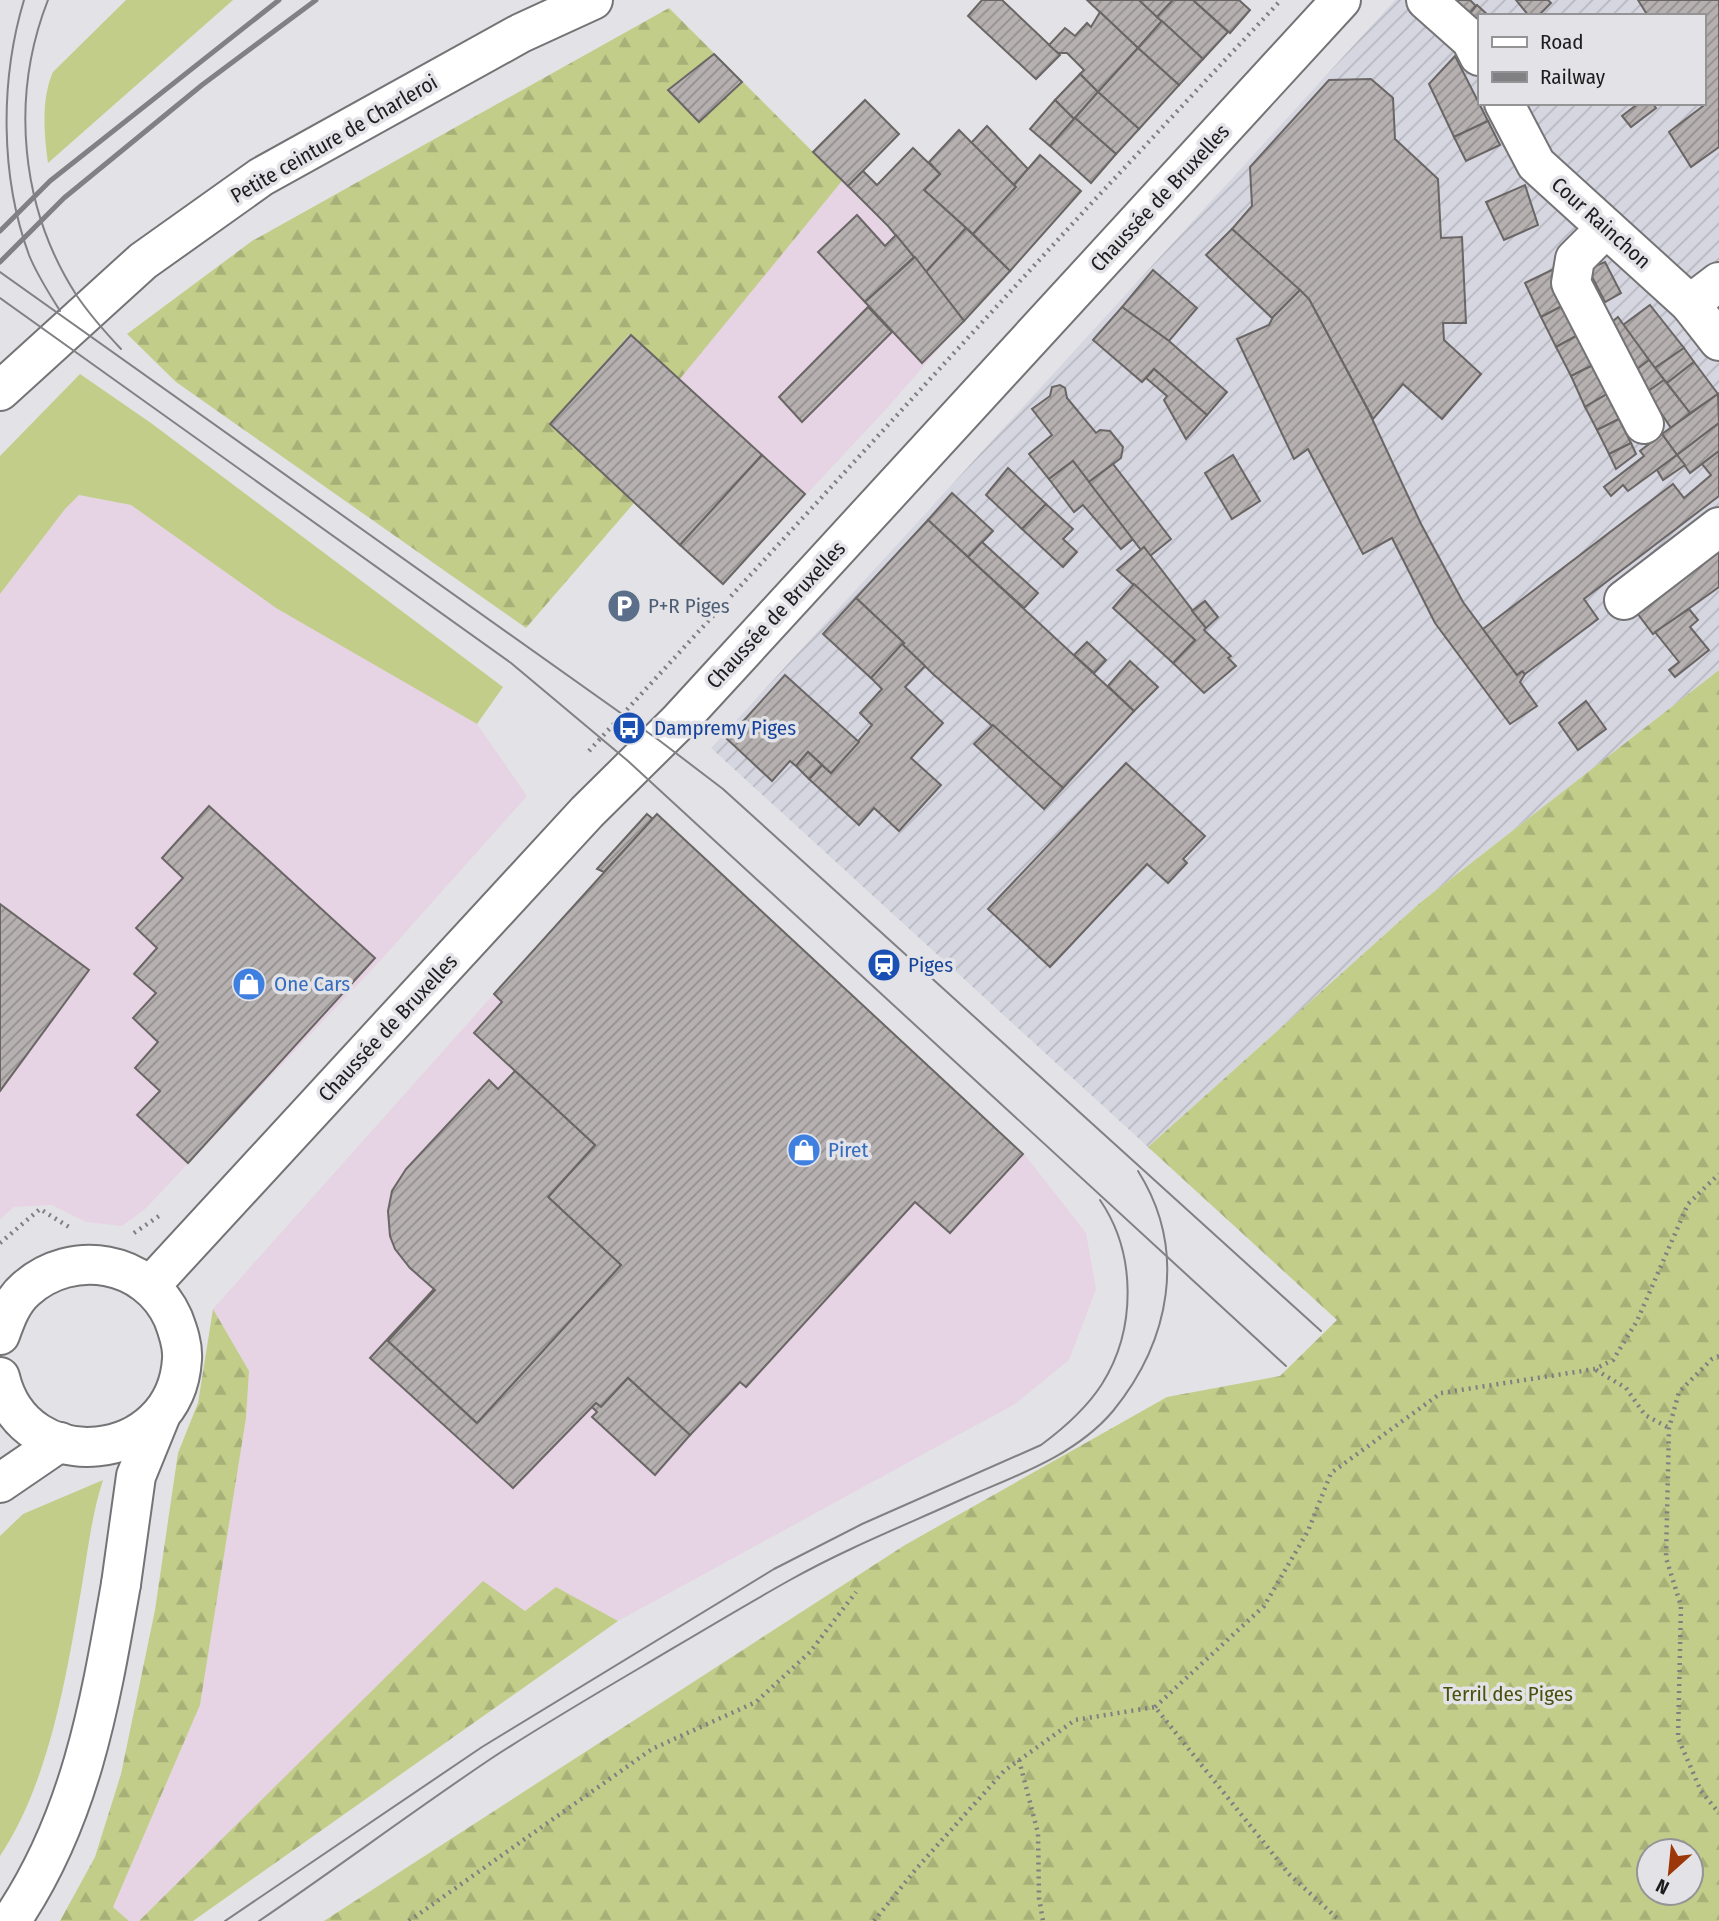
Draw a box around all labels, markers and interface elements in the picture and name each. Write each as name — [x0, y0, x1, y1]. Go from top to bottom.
legend — [1478, 14, 1705, 105]
text: Road — [1540, 29, 1584, 55]
text: Railway — [1540, 64, 1606, 90]
street label: Petite ceinture de Charleroi — [226, 69, 442, 209]
street label: Chaussée de Bruxelles — [1085, 119, 1235, 277]
street label: Cour Rainchon — [1546, 172, 1656, 274]
street label: Chaussée de Bruxelles — [701, 536, 851, 694]
parking icon: P+R Piges — [605, 587, 643, 625]
place label: P+R Piges — [648, 593, 730, 619]
bus stop icon: Dampremy Piges — [610, 709, 648, 747]
place label: Dampremy Piges — [654, 715, 796, 741]
station icon: Piges — [865, 946, 903, 984]
street label: Chaussée de Bruxelles — [313, 949, 463, 1107]
place label: Piges — [908, 952, 953, 978]
shop icon: One Cars — [230, 965, 268, 1003]
place label: One Cars — [274, 971, 350, 997]
shop icon: Piret — [785, 1131, 823, 1169]
place label: Piret — [828, 1137, 868, 1163]
park label: Terril des Piges — [1443, 1681, 1573, 1707]
north arrow — [1635, 1837, 1705, 1907]
text: N — [1652, 1874, 1673, 1900]

